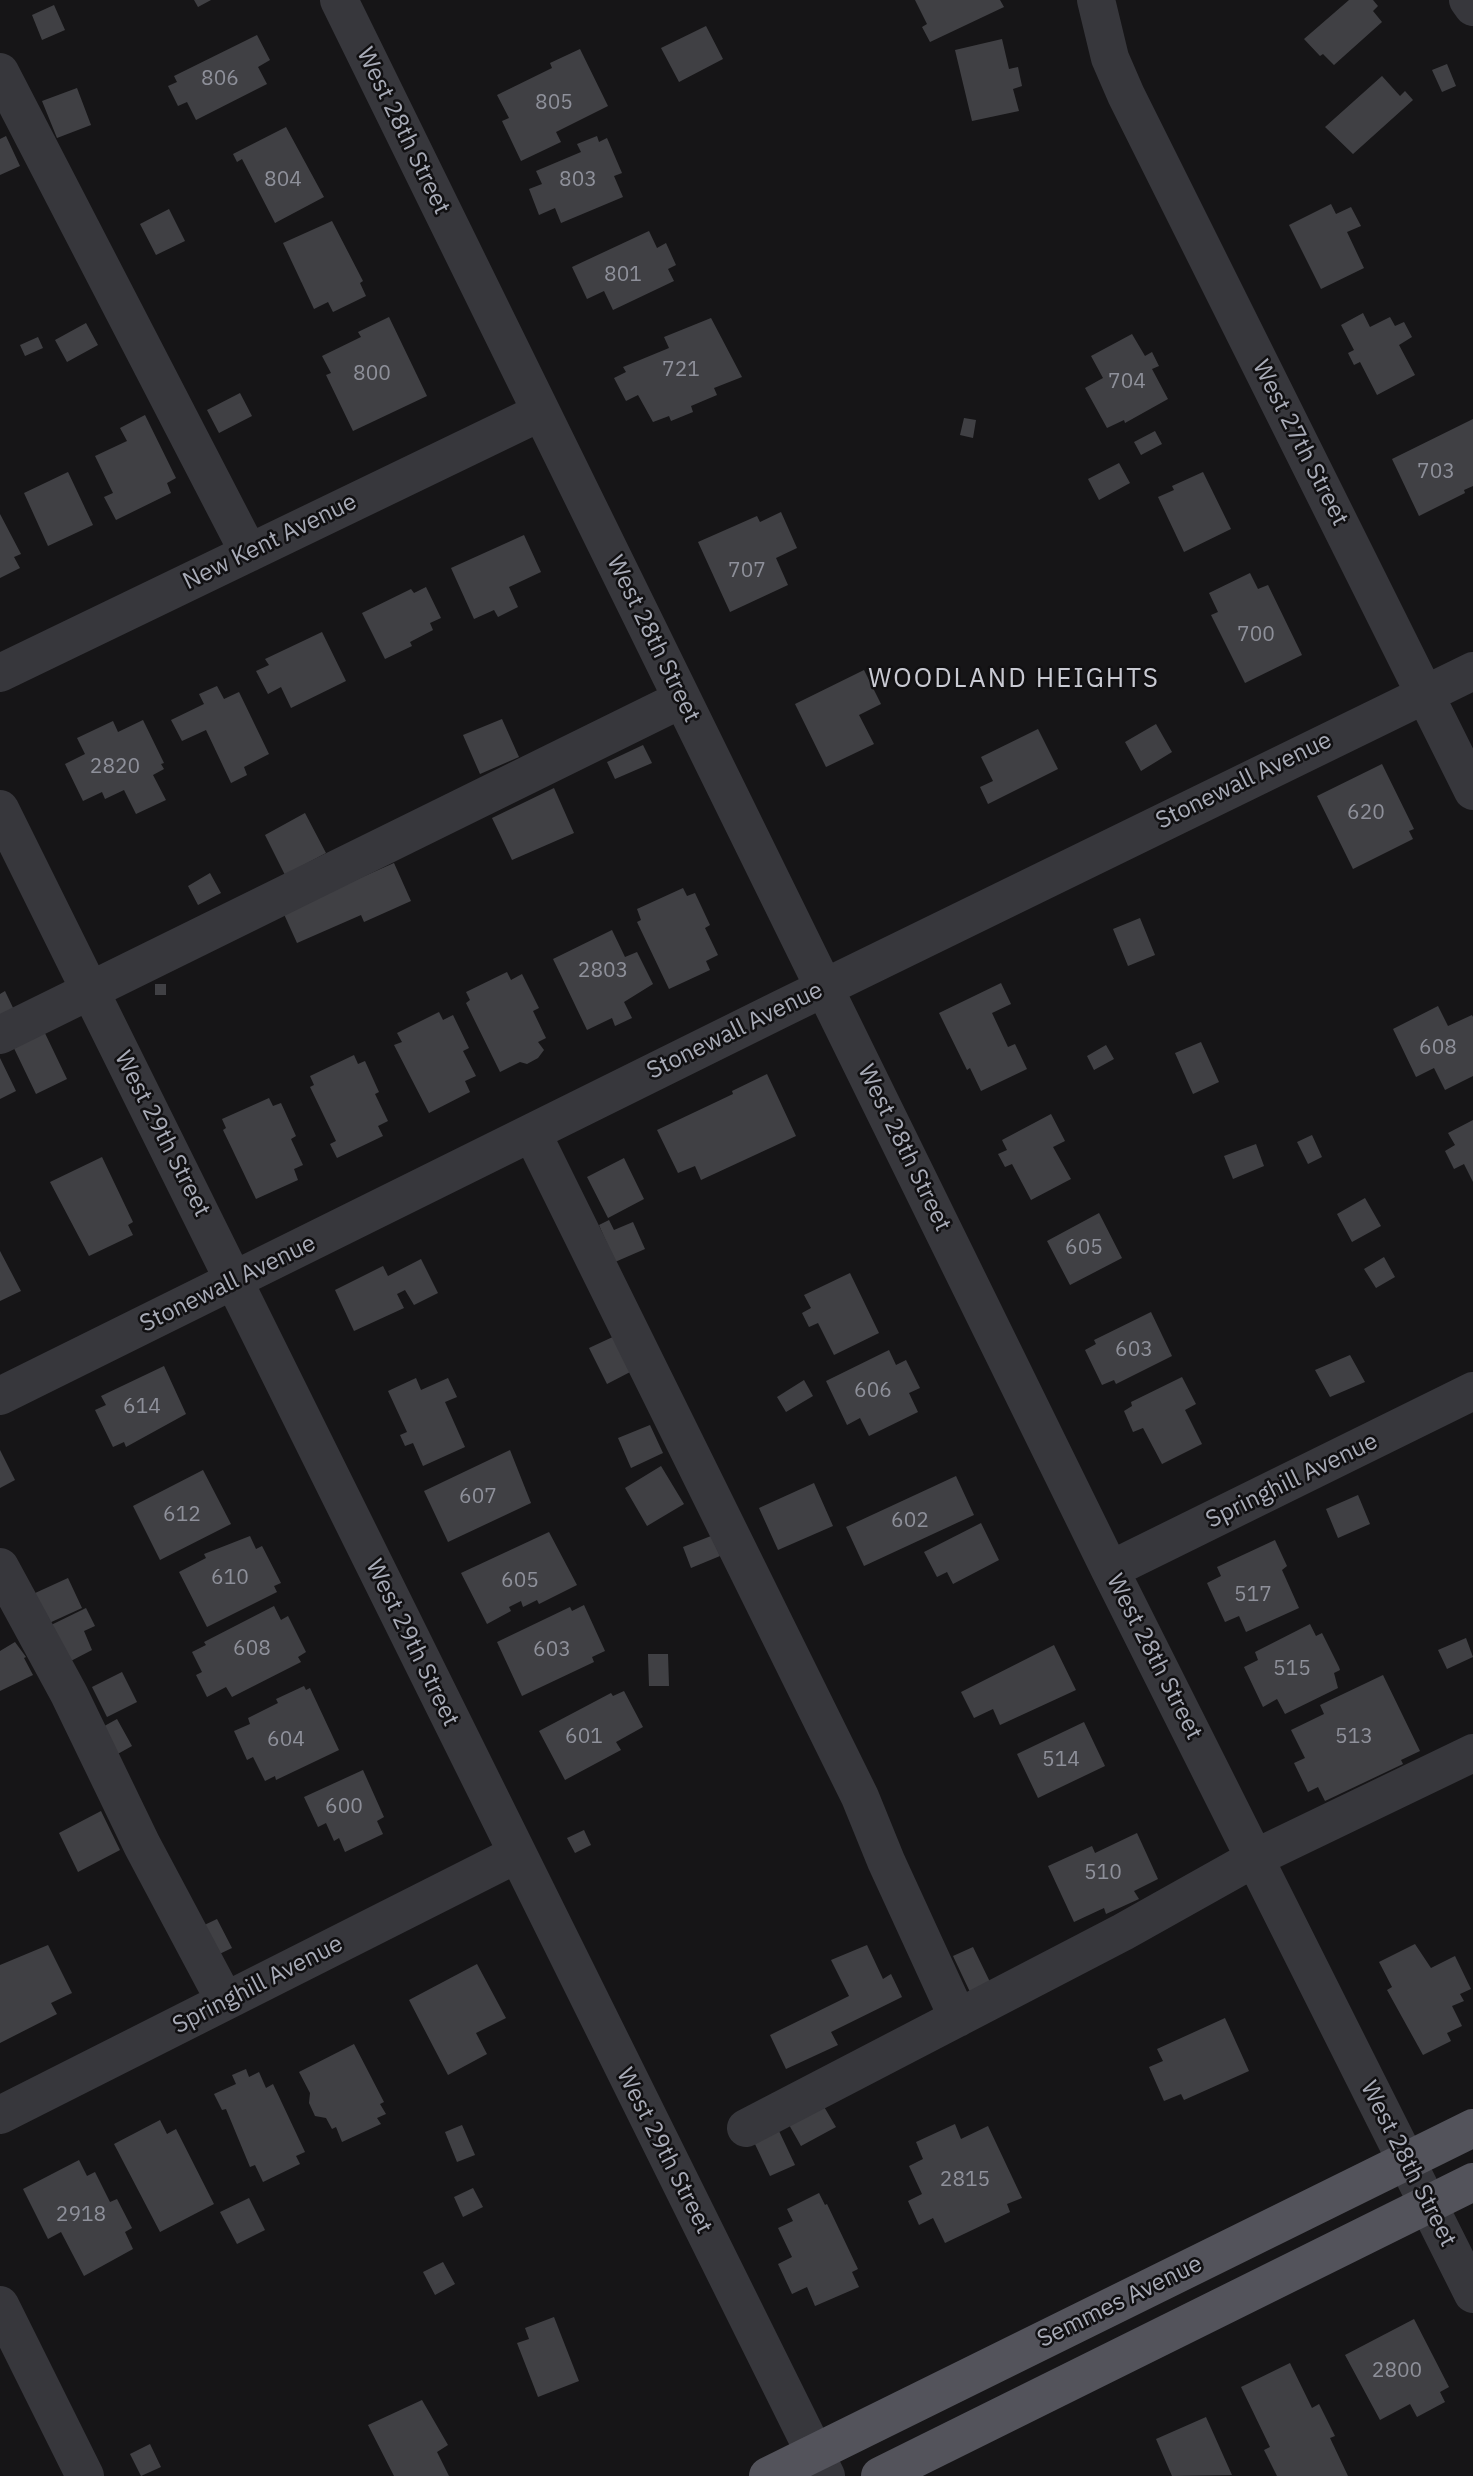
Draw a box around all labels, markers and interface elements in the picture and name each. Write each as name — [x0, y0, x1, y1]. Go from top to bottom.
street label: West 28th Street — [350, 43, 456, 219]
house number: 806 — [201, 66, 239, 92]
house number: 805 — [535, 90, 573, 116]
house number: 804 — [264, 167, 302, 193]
house number: 803 — [559, 167, 597, 193]
house number: 801 — [604, 262, 642, 288]
street label: West 27th Street — [1246, 355, 1354, 531]
house number: 721 — [662, 357, 700, 383]
house number: 800 — [353, 361, 391, 387]
house number: 704 — [1108, 369, 1146, 395]
house number: 703 — [1417, 459, 1455, 485]
street label: New Kent Avenue — [178, 487, 362, 597]
street label: West 28th Street — [600, 551, 706, 727]
house number: 707 — [728, 558, 766, 584]
house number: 700 — [1237, 622, 1275, 648]
district label: WOODLAND HEIGHTS — [870, 663, 1158, 695]
street label: Stonewall Avenue — [1151, 726, 1337, 836]
house number: 2820 — [90, 754, 140, 780]
house number: 620 — [1347, 800, 1385, 826]
house number: 2803 — [578, 958, 628, 984]
street label: Stonewall Avenue — [642, 976, 828, 1086]
house number: 608 — [1419, 1035, 1457, 1061]
street label: West 29th Street — [108, 1046, 216, 1222]
street label: West 28th Street — [851, 1060, 957, 1236]
street label: Stonewall Avenue — [135, 1229, 321, 1339]
house number: 605 — [1065, 1235, 1103, 1261]
house number: 603 — [1115, 1337, 1153, 1363]
house number: 606 — [854, 1378, 892, 1404]
house number: 614 — [123, 1394, 161, 1420]
street label: Springhill Avenue — [1201, 1427, 1383, 1535]
house number: 607 — [459, 1484, 497, 1510]
house number: 612 — [163, 1502, 201, 1528]
house number: 602 — [891, 1508, 929, 1534]
street label: West 29th Street — [359, 1555, 465, 1731]
house number: 610 — [211, 1565, 249, 1591]
house number: 605 — [501, 1568, 539, 1594]
street label: West 28th Street — [1100, 1569, 1208, 1745]
house number: 517 — [1234, 1582, 1272, 1608]
house number: 608 — [233, 1636, 271, 1662]
house number: 603 — [533, 1637, 571, 1663]
house number: 515 — [1273, 1656, 1311, 1682]
house number: 601 — [565, 1724, 603, 1750]
house number: 513 — [1335, 1724, 1373, 1750]
house number: 604 — [267, 1727, 305, 1753]
house number: 514 — [1042, 1747, 1080, 1773]
house number: 600 — [325, 1794, 363, 1820]
house number: 510 — [1084, 1860, 1122, 1886]
street label: Springhill Avenue — [168, 1930, 348, 2040]
street label: West 29th Street — [610, 2063, 718, 2239]
street label: West 28th Street — [1354, 2076, 1462, 2252]
house number: 2815 — [940, 2167, 990, 2193]
house number: 2918 — [56, 2202, 106, 2228]
street label: Semmes Avenue — [1033, 2250, 1207, 2354]
house number: 2800 — [1372, 2358, 1422, 2384]

